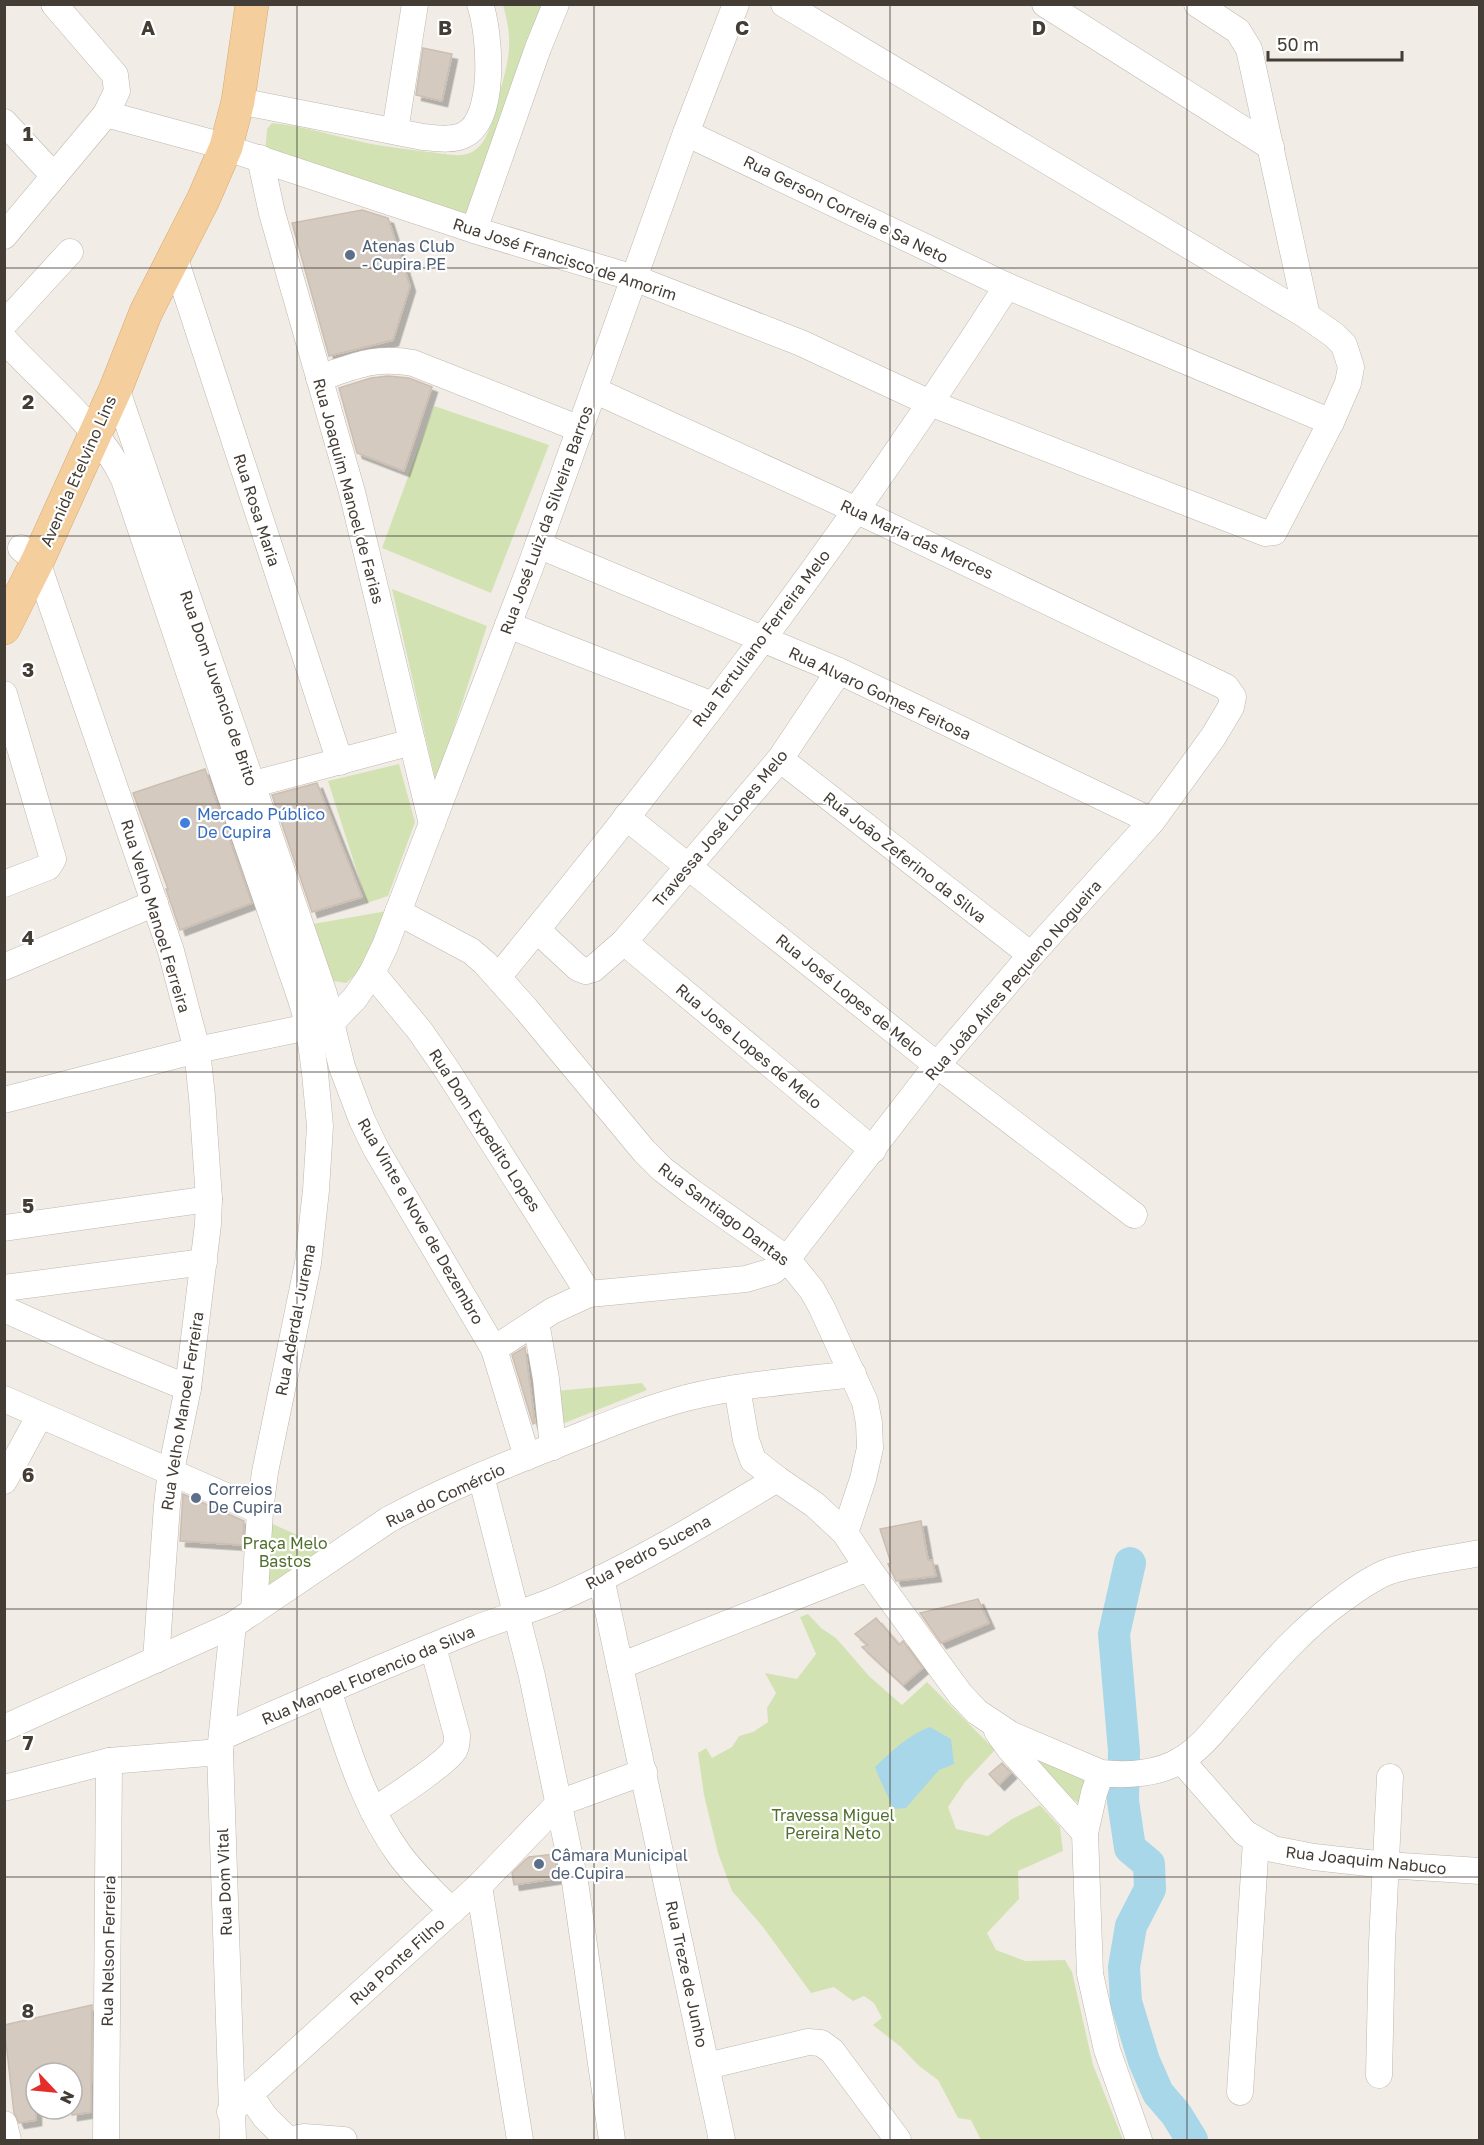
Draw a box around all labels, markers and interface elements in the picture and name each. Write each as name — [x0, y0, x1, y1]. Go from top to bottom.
text: A — [141, 15, 155, 39]
text: B — [438, 15, 452, 39]
text: C — [735, 15, 749, 39]
text: D — [1032, 15, 1046, 39]
scale bar — [1268, 24, 1402, 62]
text: 50 m — [1277, 33, 1319, 55]
text: 1 — [23, 121, 33, 145]
street label: Rua Gerson Correia e Sa Neto — [740, 151, 952, 267]
street label: Rua José Francisco de Amorim — [451, 213, 679, 305]
place label: Atenas Club - Cupira PE — [362, 236, 455, 274]
marker: Atenas Club - Cupira PE — [343, 248, 357, 262]
street label: Rua Joaquim Manoel de Farias — [309, 376, 389, 606]
text: 2 — [22, 389, 34, 413]
street label: Avenida Etelvino Lins — [36, 392, 120, 550]
street label: Rua José Luiz da Silveira Barros — [495, 403, 597, 637]
street label: Rua Rosa Maria — [229, 451, 285, 569]
street label: Rua Maria das Merces — [837, 495, 997, 583]
street label: Rua Tertuliano Ferreira Melo — [688, 545, 834, 731]
street label: Rua Dom Juvencio de Brito — [176, 588, 262, 788]
street label: Rua Alvaro Gomes Feitosa — [786, 642, 974, 744]
text: 3 — [22, 657, 34, 681]
street label: Travessa José Lopes Melo — [648, 745, 792, 911]
street label: Rua João Zeferino da Silva — [819, 787, 991, 927]
place label: Mercado Público De Cupira — [197, 804, 325, 842]
marker: Mercado Público De Cupira — [178, 816, 192, 830]
street label: Rua Velho Manoel Ferreira — [117, 817, 195, 1015]
street label: Rua João Aires Pequeno Nogueira — [920, 876, 1106, 1084]
text: 4 — [22, 925, 34, 949]
street label: Rua José Lopes de Melo — [772, 929, 928, 1061]
street label: Rua Jose Lopes de Melo — [672, 979, 826, 1113]
street label: Rua Dom Expedito Lopes — [425, 1045, 545, 1215]
street label: Rua Vinte e Nove de Dezembro — [354, 1114, 488, 1328]
street label: Rua Santiago Dantas — [654, 1158, 794, 1270]
text: 5 — [22, 1193, 34, 1217]
street label: Rua Aderdal Jurema — [270, 1242, 320, 1398]
street label: Rua Velho Manoel Ferreira — [156, 1310, 208, 1512]
street label: Rua do Comércio — [382, 1459, 508, 1531]
text: 6 — [22, 1462, 34, 1486]
place label: Correios De Cupira — [208, 1479, 282, 1517]
marker: Correios De Cupira — [189, 1491, 203, 1505]
street label: Rua Pedro Sucena — [582, 1510, 714, 1594]
park label: Praça Melo Bastos — [243, 1533, 327, 1571]
street label: Rua Manoel Florencio da Silva — [258, 1621, 478, 1729]
text: 7 — [23, 1730, 34, 1754]
park label: Travessa Miguel Pereira Neto — [771, 1805, 895, 1843]
street label: Rua Dom Vital — [212, 1828, 236, 1936]
street label: Rua Joaquim Nabuco — [1284, 1842, 1448, 1878]
place label: Câmara Municipal de Cupira — [551, 1845, 688, 1883]
marker: Câmara Municipal de Cupira — [532, 1857, 546, 1871]
street label: Rua Nelson Ferreira — [97, 1875, 119, 2027]
street label: Rua Treze de Junho — [662, 1899, 712, 2049]
street label: Rua Ponte Filho — [345, 1913, 449, 2009]
text: 8 — [22, 1998, 34, 2022]
north arrow — [24, 2061, 84, 2121]
text: N — [56, 2088, 79, 2107]

